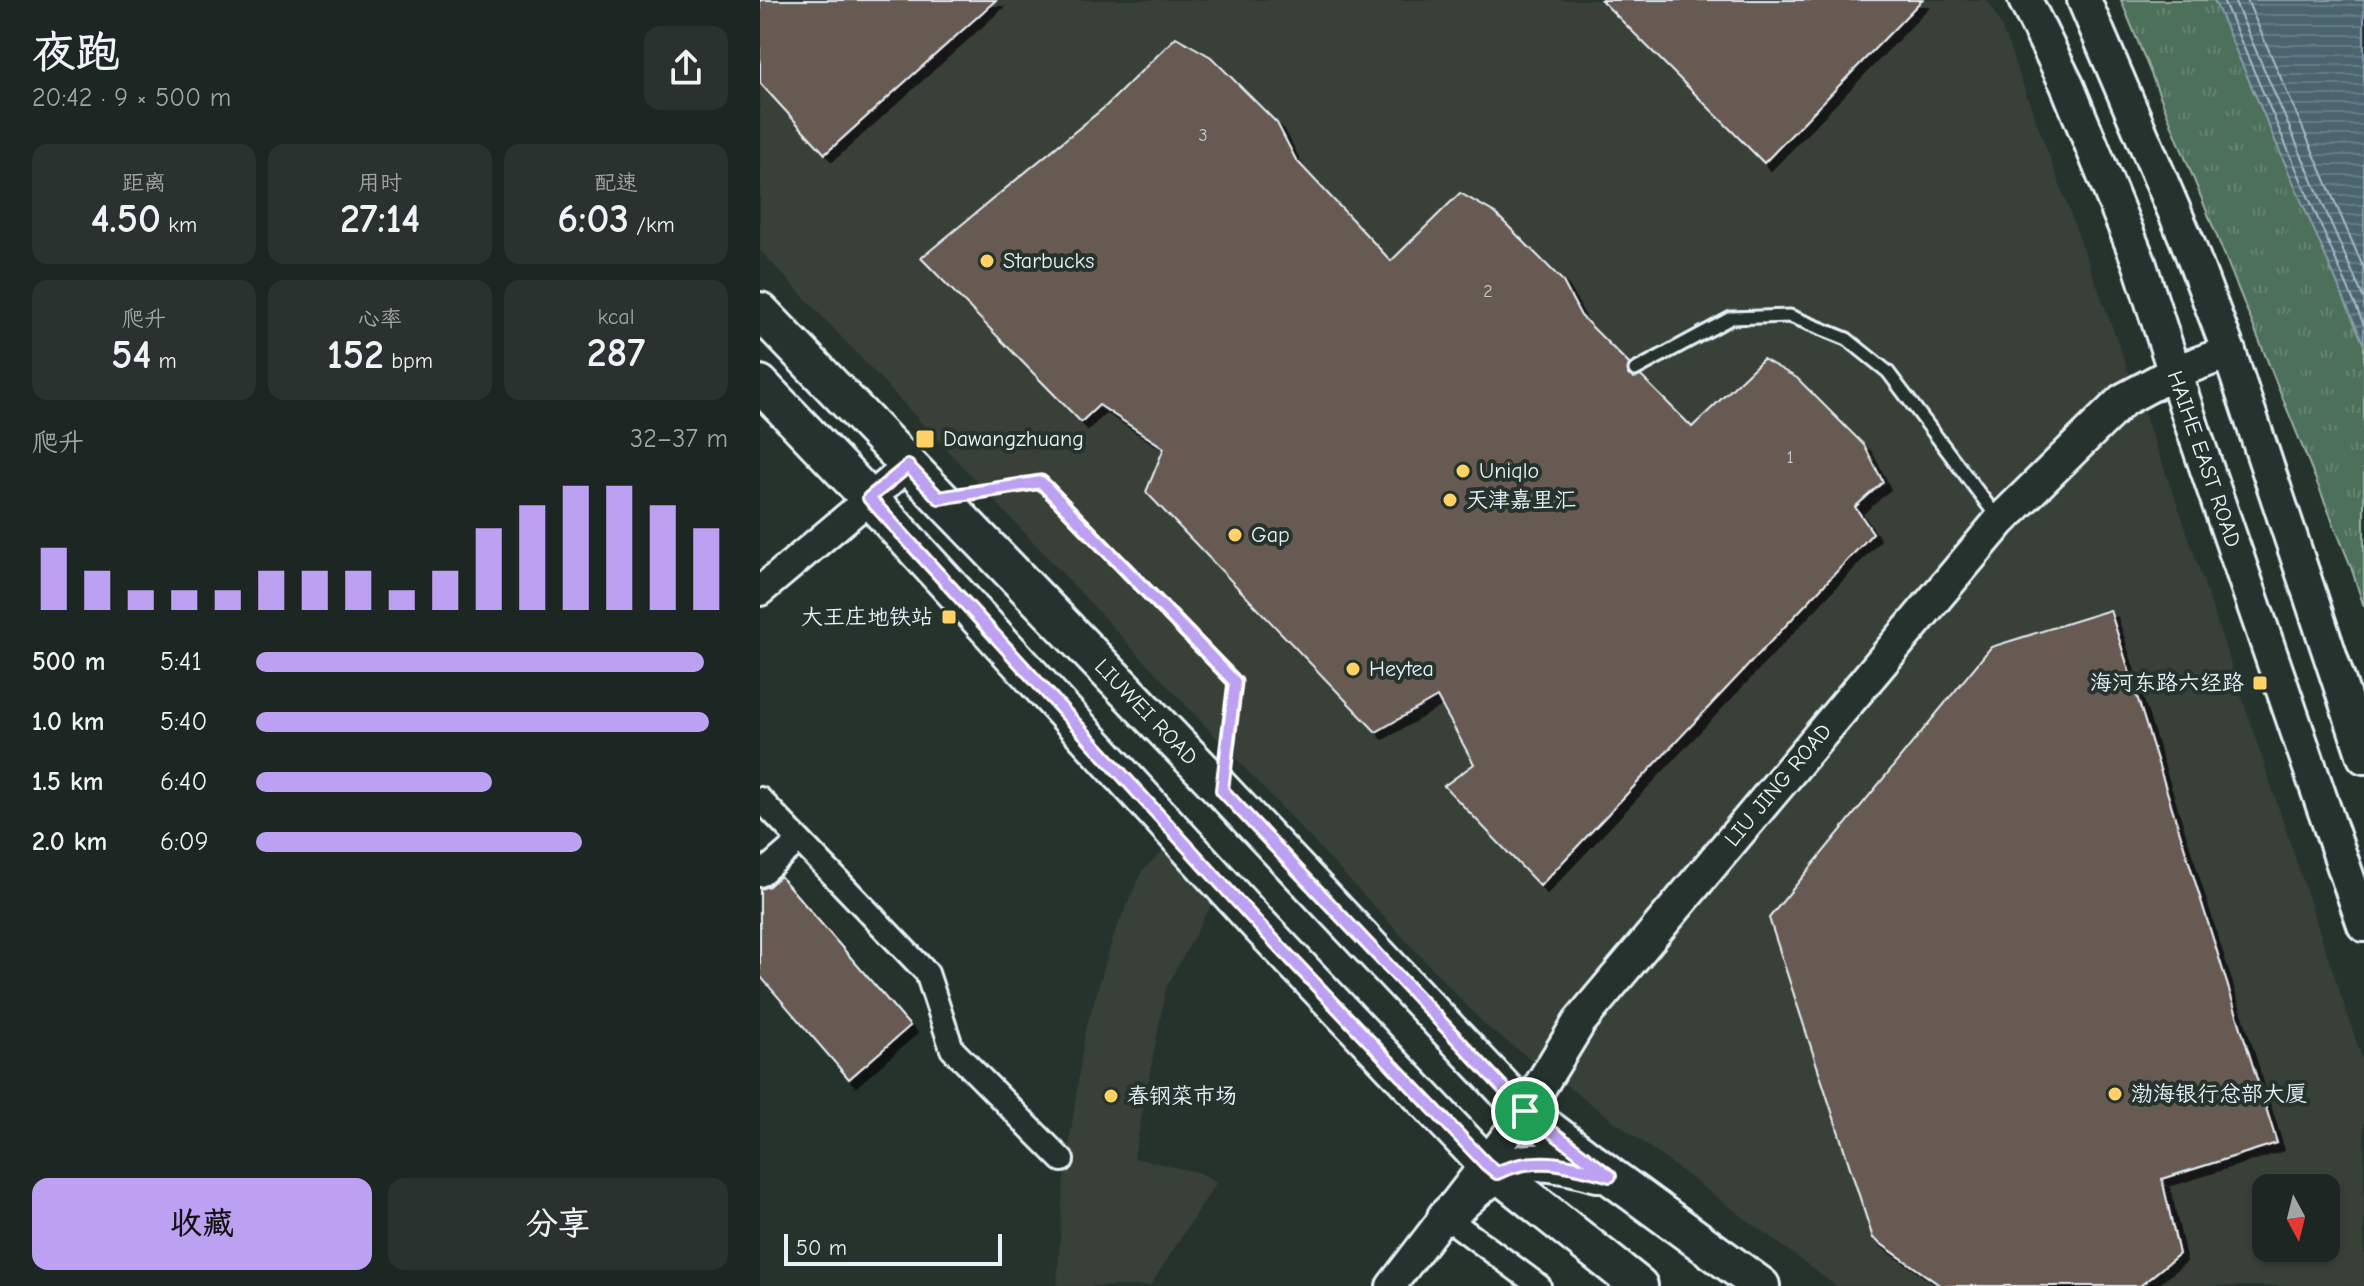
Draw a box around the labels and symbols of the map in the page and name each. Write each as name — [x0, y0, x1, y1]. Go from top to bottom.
house number: 3 — [1198, 125, 1208, 146]
place label: Starbucks — [1003, 248, 1094, 274]
marker: Starbucks — [978, 252, 996, 270]
house number: 2 — [1483, 281, 1493, 302]
street label: HAIHE EAST ROAD — [2162, 367, 2246, 551]
place label: Dawangzhuang — [943, 426, 1084, 452]
marker: Dawangzhuang — [914, 428, 936, 450]
house number: 1 — [1786, 447, 1794, 468]
place label: Uniqlo — [1479, 458, 1539, 484]
marker: Uniqlo — [1454, 462, 1472, 480]
place label: 天津嘉里汇 — [1466, 487, 1576, 513]
marker: 天津嘉里汇 — [1441, 491, 1459, 509]
place label: Gap — [1251, 522, 1290, 548]
marker: Gap — [1226, 526, 1244, 544]
place label: 大王庄地铁站 — [801, 604, 933, 630]
marker: 大王庄地铁站 — [940, 608, 958, 626]
street label: LIUWEI ROAD — [1089, 654, 1203, 770]
place label: Heytea — [1369, 656, 1434, 682]
marker: Heytea — [1344, 660, 1362, 678]
place label: 海河东路六经路 — [2090, 670, 2244, 696]
marker: 海河东路六经路 — [2251, 674, 2269, 692]
street label: LIU JING ROAD — [1719, 718, 1837, 852]
pin — [1491, 1077, 1559, 1145]
place label: 渤海银行总部大厦 — [2131, 1081, 2307, 1107]
place label: 春钢菜市场 — [1127, 1083, 1237, 1109]
marker: 渤海银行总部大厦 — [2106, 1085, 2124, 1103]
marker: 春钢菜市场 — [1102, 1087, 1120, 1105]
north arrow — [2252, 1174, 2340, 1262]
scale bar — [784, 1230, 1002, 1266]

